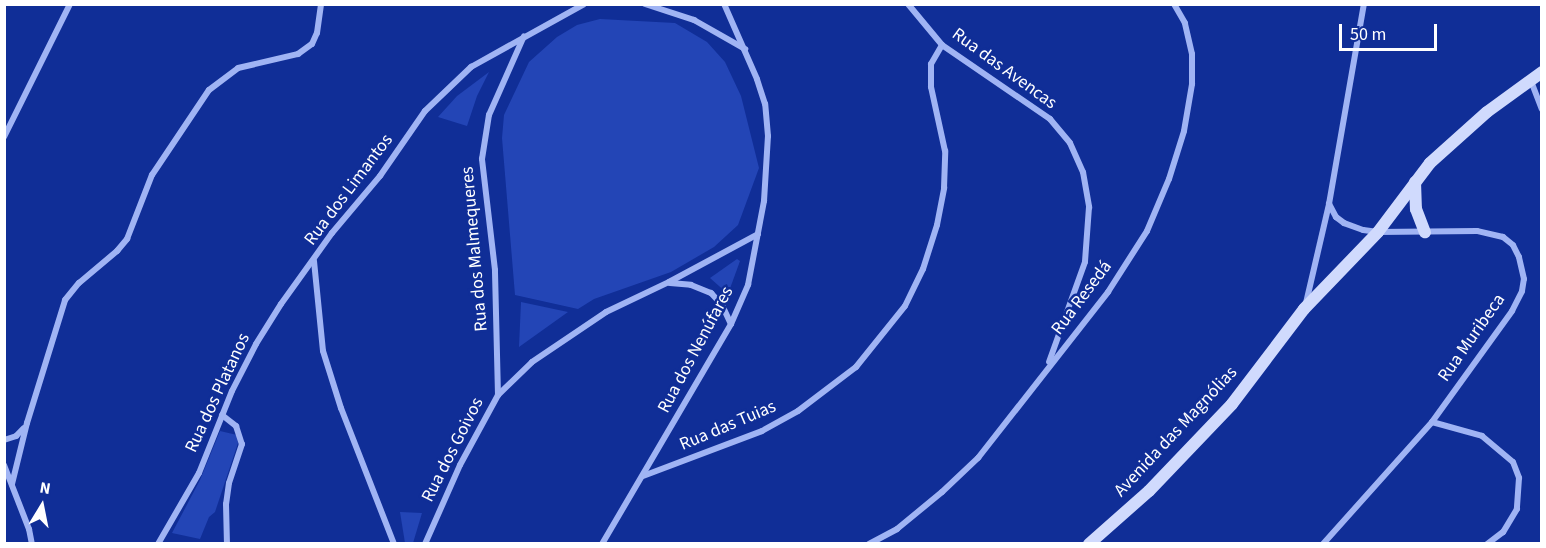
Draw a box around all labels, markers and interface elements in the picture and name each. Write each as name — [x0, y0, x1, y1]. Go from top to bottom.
scale bar — [1342, 12, 1440, 50]
text: 50 m — [1350, 22, 1386, 47]
street label: Rua das Avencas — [947, 24, 1061, 114]
street label: Rua dos Limantos — [300, 130, 398, 250]
street label: Rua dos Malmequeres — [457, 166, 493, 332]
street label: Rua Resedá — [1047, 257, 1117, 339]
street label: Rua dos Nenúfares — [654, 283, 738, 417]
street label: Rua Muribeca — [1434, 290, 1510, 386]
street label: Rua dos Platanos — [181, 330, 255, 456]
street label: Avenida das Magnólias — [1110, 362, 1242, 502]
street label: Rua dos Goivos — [417, 394, 489, 506]
street label: Rua das Tuias — [677, 396, 779, 456]
north arrow — [12, 476, 72, 536]
text: N — [38, 477, 52, 500]

